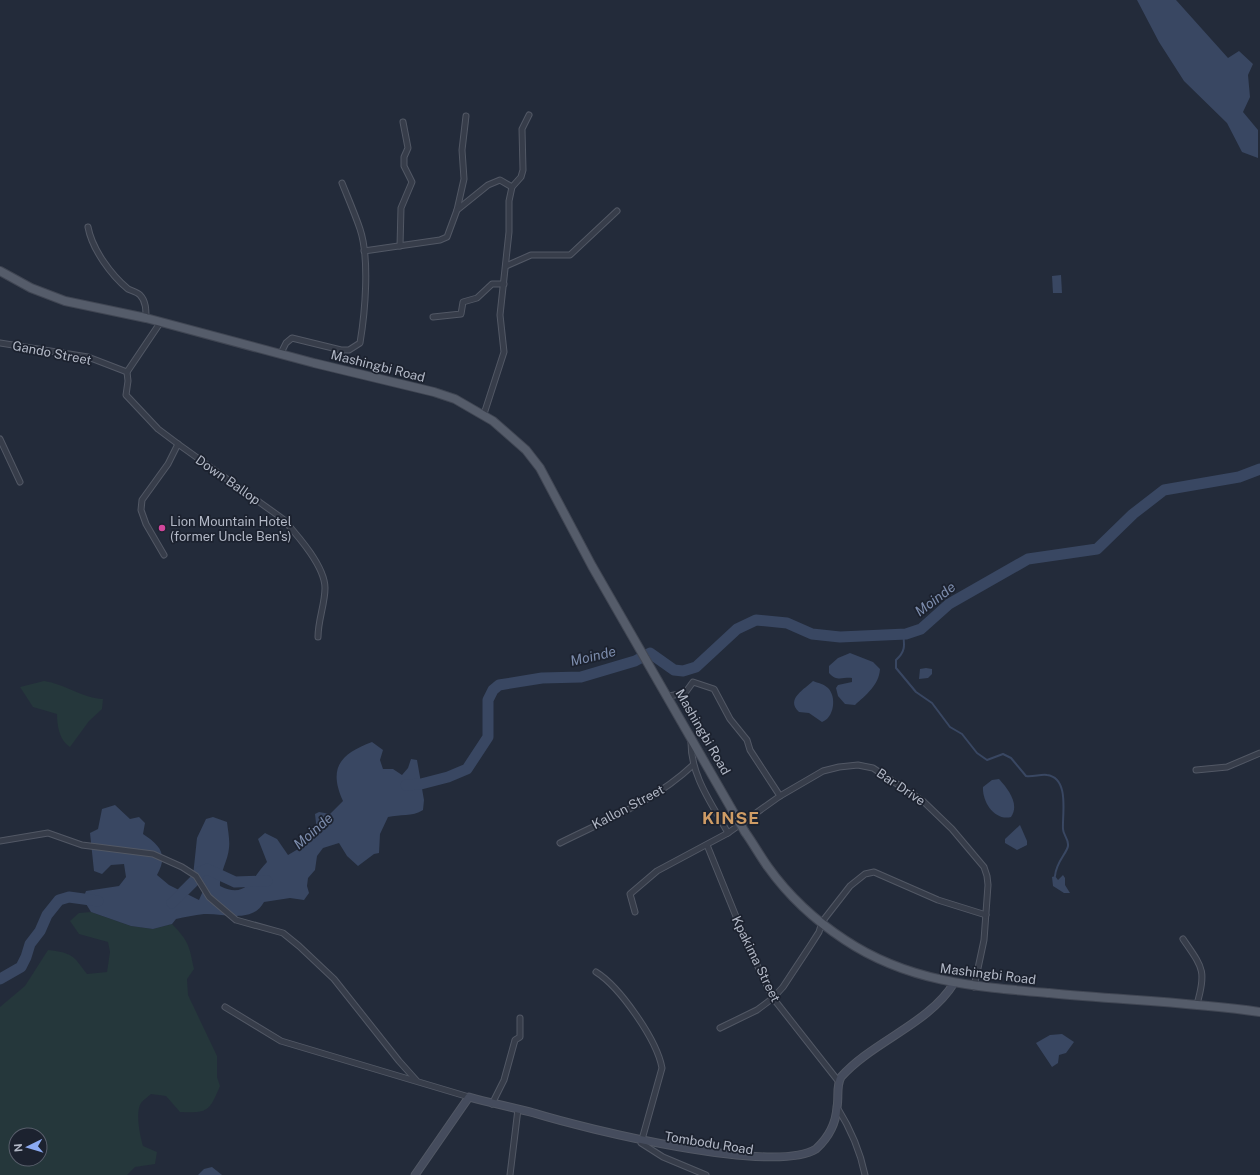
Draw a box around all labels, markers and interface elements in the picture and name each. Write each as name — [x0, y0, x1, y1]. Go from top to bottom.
street label: Gando Street — [11, 338, 93, 368]
street label: Mashingbi Road — [329, 347, 427, 385]
street label: Down Ballop — [193, 452, 263, 508]
place label: Lion Mountain Hotel (former Uncle Ben's) — [170, 514, 292, 544]
marker: Lion Mountain Hotel (former Uncle Ben's) — [157, 523, 167, 533]
water label: Moinde — [912, 578, 959, 619]
water label: Moinde — [569, 643, 618, 669]
street label: Mashingbi Road — [672, 686, 734, 778]
street label: Bar Drive — [874, 765, 928, 809]
street label: Kallon Street — [589, 782, 667, 832]
district label: KINSE — [702, 808, 760, 828]
water label: Moinde — [290, 809, 336, 852]
street label: Kpakima Street — [729, 914, 783, 1004]
street label: Mashingbi Road — [939, 961, 1037, 987]
north arrow — [8, 1127, 48, 1167]
street label: Tombodu Road — [663, 1129, 755, 1157]
text: N — [12, 1143, 24, 1153]

